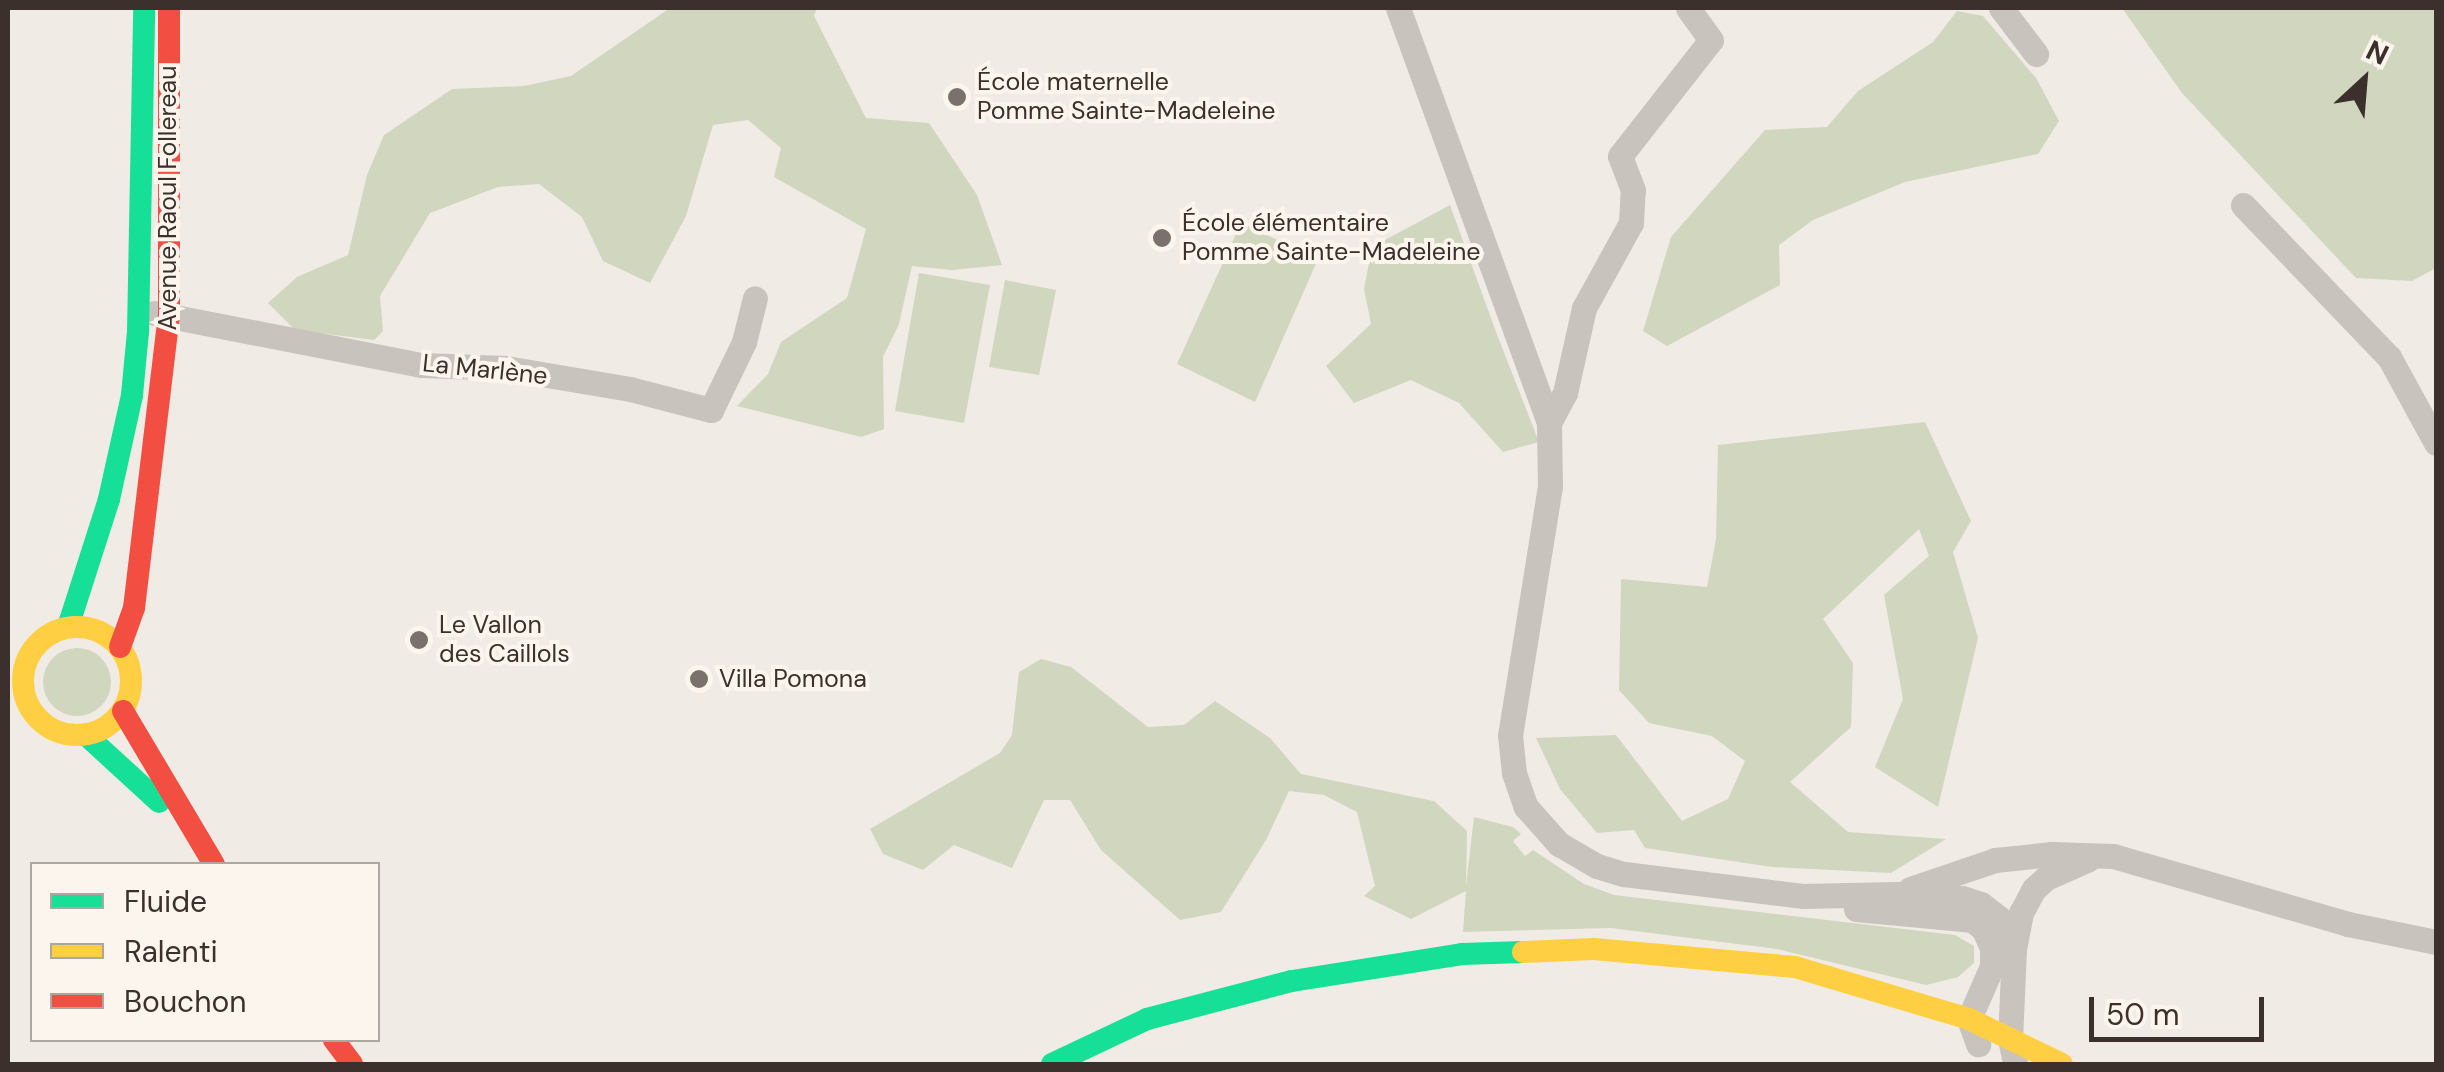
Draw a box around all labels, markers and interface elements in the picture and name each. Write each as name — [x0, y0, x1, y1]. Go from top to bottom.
north arrow — [2314, 30, 2414, 130]
text: N — [2360, 31, 2395, 74]
street label: Avenue Raoul Follereau — [153, 66, 183, 330]
place label: École maternelle Pomme Sainte-Madeleine — [977, 68, 1275, 127]
marker: École maternelle Pomme Sainte-Madeleine — [946, 86, 968, 108]
place label: École élémentaire Pomme Sainte-Madeleine — [1182, 209, 1480, 268]
marker: École élémentaire Pomme Sainte-Madeleine — [1151, 227, 1173, 249]
street label: La Marlène — [421, 349, 549, 391]
place label: Le Vallon des Caillols — [439, 611, 570, 670]
marker: Le Vallon des Caillols — [408, 629, 430, 651]
place label: Villa Pomona — [719, 664, 867, 694]
marker: Villa Pomona — [688, 668, 710, 690]
legend — [30, 862, 380, 1042]
text: Fluide — [124, 882, 207, 921]
text: Ralenti — [124, 932, 218, 971]
scale bar — [2094, 977, 2269, 1039]
text: Bouchon — [124, 982, 247, 1021]
text: 50 m — [2106, 995, 2180, 1034]

